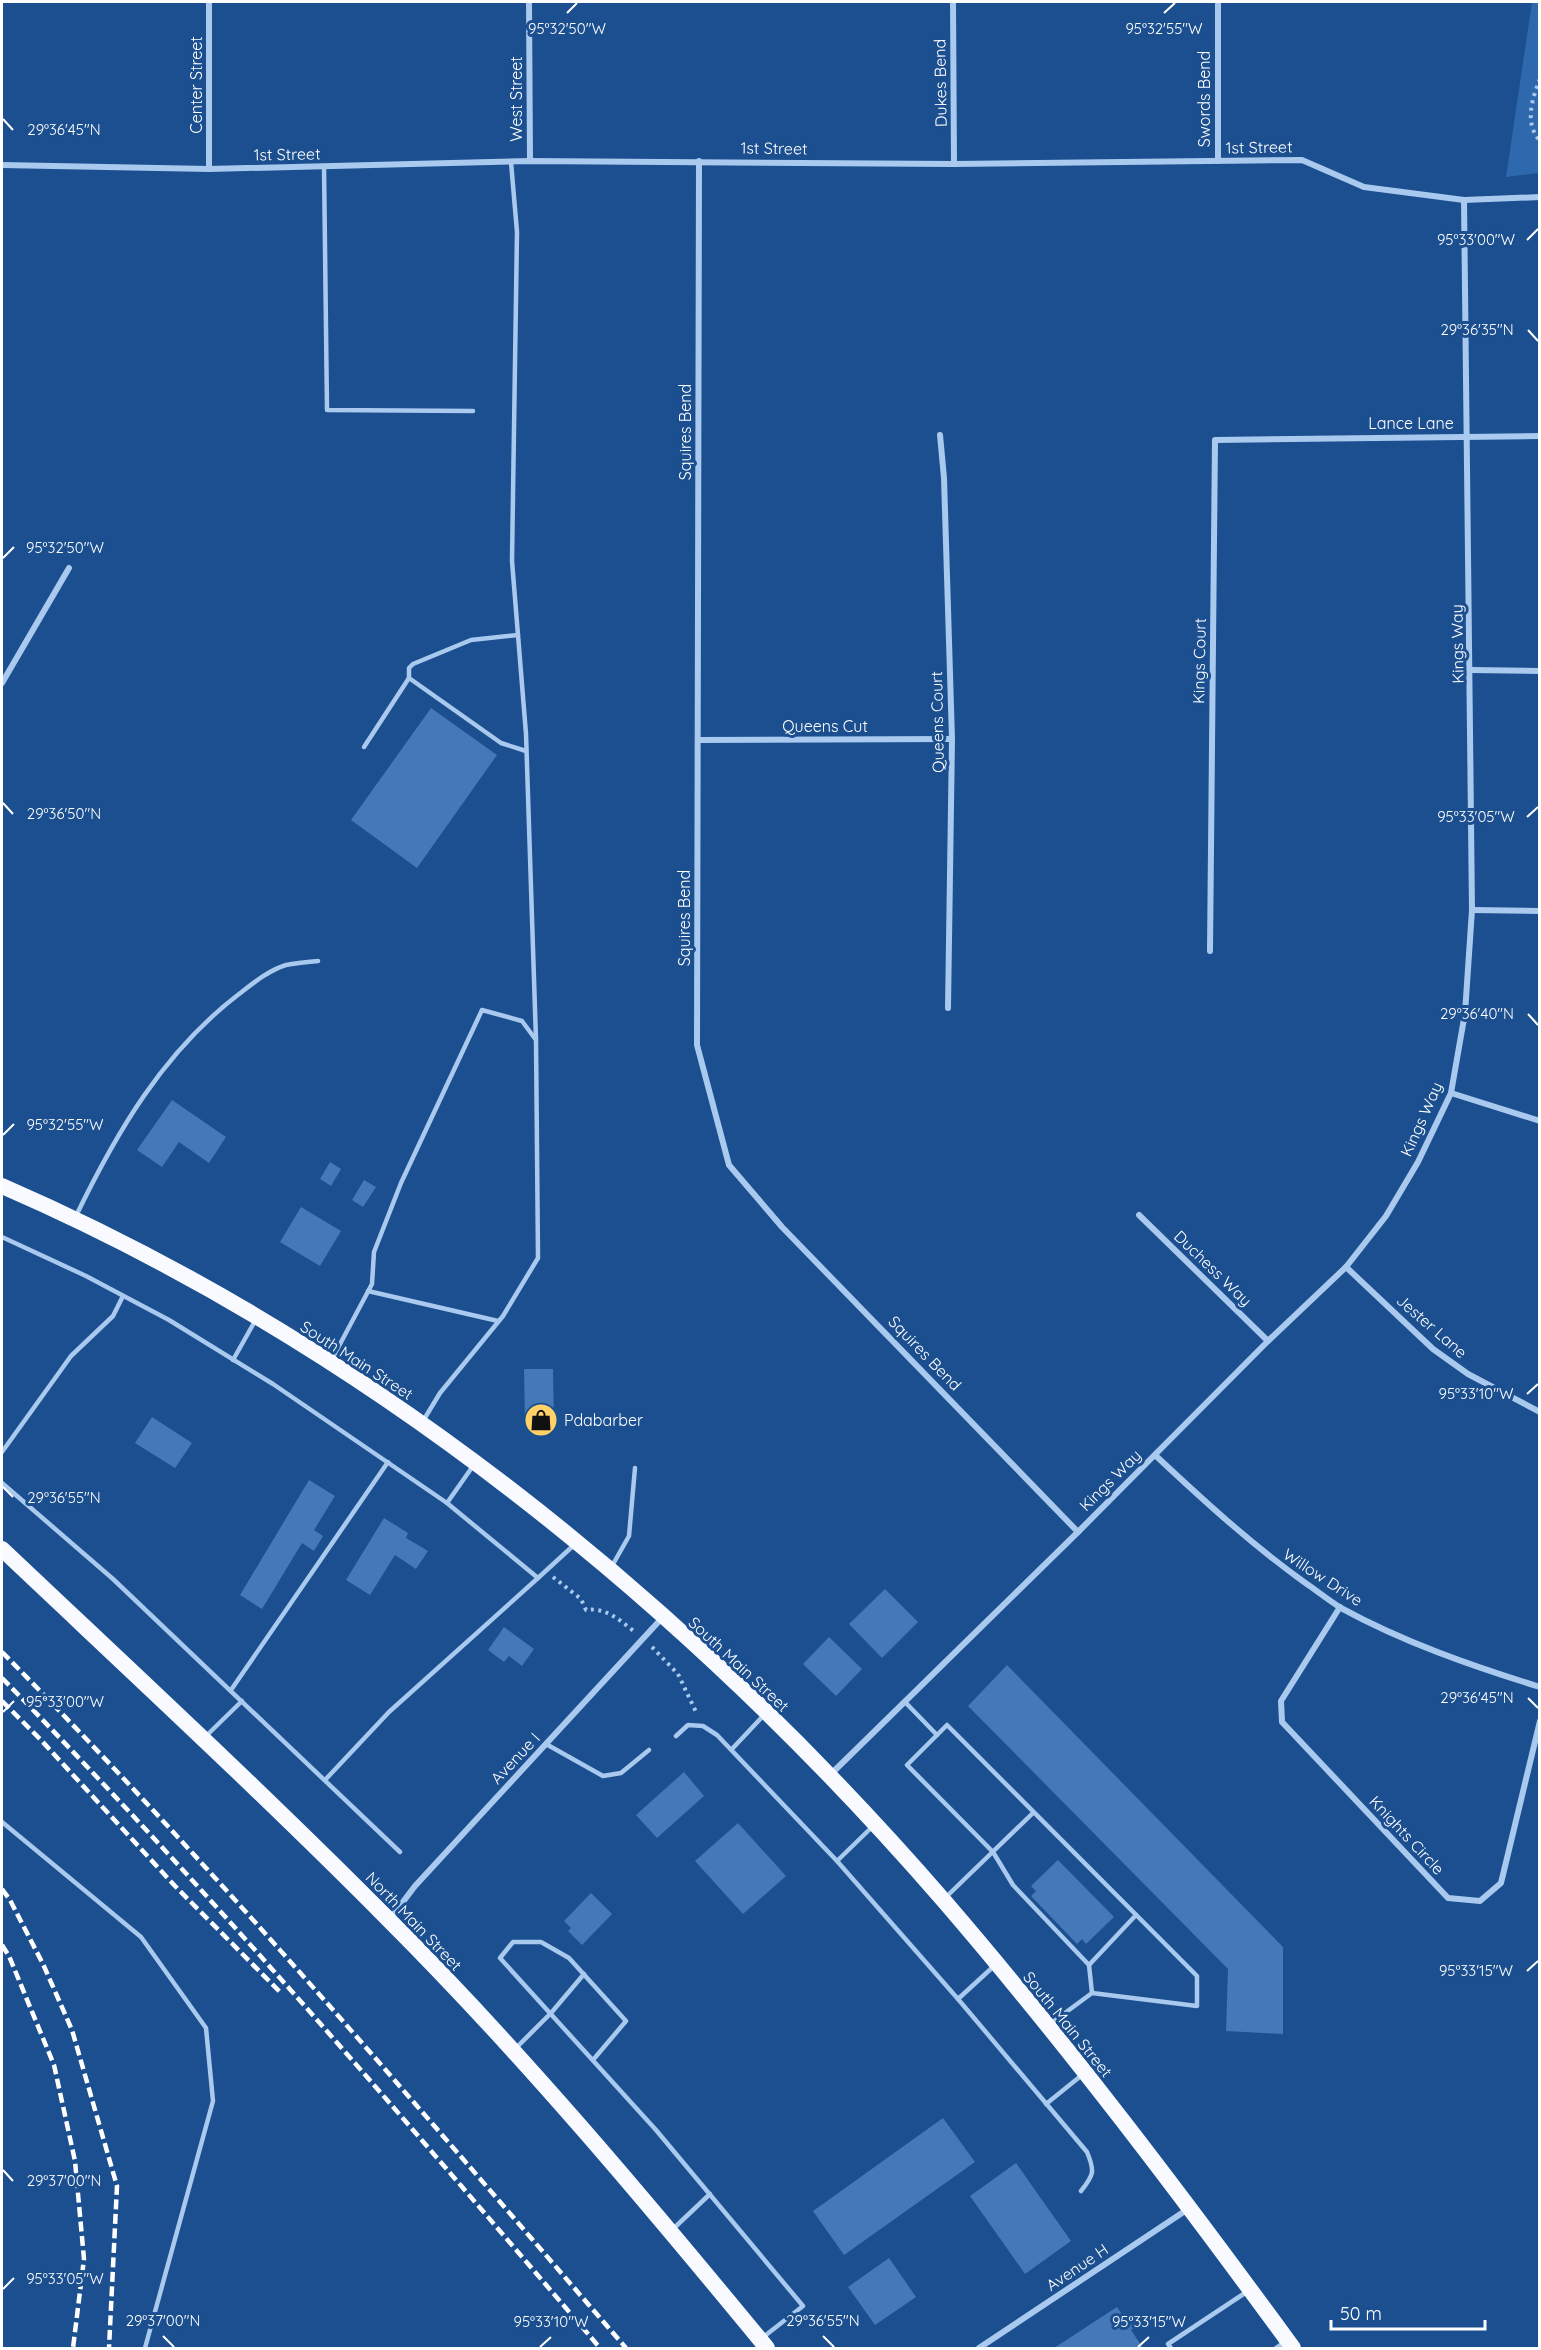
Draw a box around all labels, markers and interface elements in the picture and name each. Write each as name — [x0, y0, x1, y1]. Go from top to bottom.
text: 95°32'50"W — [528, 19, 606, 38]
text: 95°32'55"W — [1125, 19, 1203, 38]
street label: Center Street — [186, 36, 206, 134]
street label: Dukes Bend — [929, 39, 951, 127]
street label: Swords Bend — [1194, 51, 1214, 147]
street label: West Street — [506, 56, 526, 142]
text: 29°36'45"N — [27, 120, 101, 139]
street label: 1st Street — [1225, 136, 1293, 158]
street label: 1st Street — [740, 137, 808, 159]
street label: 1st Street — [253, 143, 321, 165]
text: 95°33'00"W — [1437, 230, 1516, 249]
text: 29°36'35"N — [1440, 320, 1514, 339]
street label: Squires Bend — [675, 384, 695, 480]
street label: Lance Lane — [1368, 413, 1454, 433]
text: 95°32'50"W — [26, 538, 104, 557]
street label: Kings Way — [1446, 604, 1468, 684]
street label: Kings Court — [1188, 618, 1210, 704]
street label: Queens Court — [926, 671, 948, 773]
street label: Queens Cut — [782, 716, 868, 736]
text: 29°36'50"N — [27, 804, 101, 823]
text: 95°33'05"W — [1437, 807, 1515, 826]
street label: Squires Bend — [674, 870, 694, 966]
text: 29°36'40"N — [1440, 1004, 1514, 1023]
street label: Kings Way — [1396, 1079, 1446, 1159]
text: 95°32'55"W — [26, 1115, 104, 1134]
street label: Duchess Way — [1170, 1226, 1256, 1310]
street label: Jester Lane — [1393, 1290, 1471, 1362]
street label: Squires Bend — [884, 1311, 966, 1395]
street label: South Main Street — [297, 1316, 417, 1404]
text: 95°33'10"W — [1439, 1384, 1514, 1403]
shop icon: Pdabarber — [523, 1402, 559, 1438]
place label: Pdabarber — [564, 1410, 643, 1430]
street label: Kings Way — [1075, 1445, 1145, 1515]
text: 29°36'55"N — [27, 1488, 101, 1507]
street label: Willow Drive — [1280, 1544, 1366, 1610]
street label: South Main Street — [685, 1612, 793, 1716]
text: 29°36'45"N — [1440, 1688, 1514, 1707]
text: 95°33'00"W — [26, 1692, 105, 1711]
street label: Avenue I — [486, 1728, 544, 1788]
street label: Knights Circle — [1365, 1791, 1449, 1879]
street label: North Main Street — [362, 1867, 466, 1975]
text: 95°33'15"W — [1439, 1961, 1514, 1980]
street label: South Main Street — [1019, 1967, 1117, 2081]
text: 29°37'00"N — [27, 2171, 101, 2190]
street label: Avenue H — [1042, 2239, 1112, 2295]
text: 95°33'05"W — [26, 2269, 104, 2288]
scale bar — [1331, 2293, 1486, 2331]
text: 50 m — [1340, 2302, 1382, 2325]
text: 29°37'00"N — [126, 2311, 200, 2330]
text: 29°36'55"N — [786, 2311, 860, 2330]
text: 95°33'10"W — [514, 2312, 589, 2331]
text: 95°33'15"W — [1112, 2312, 1187, 2331]

